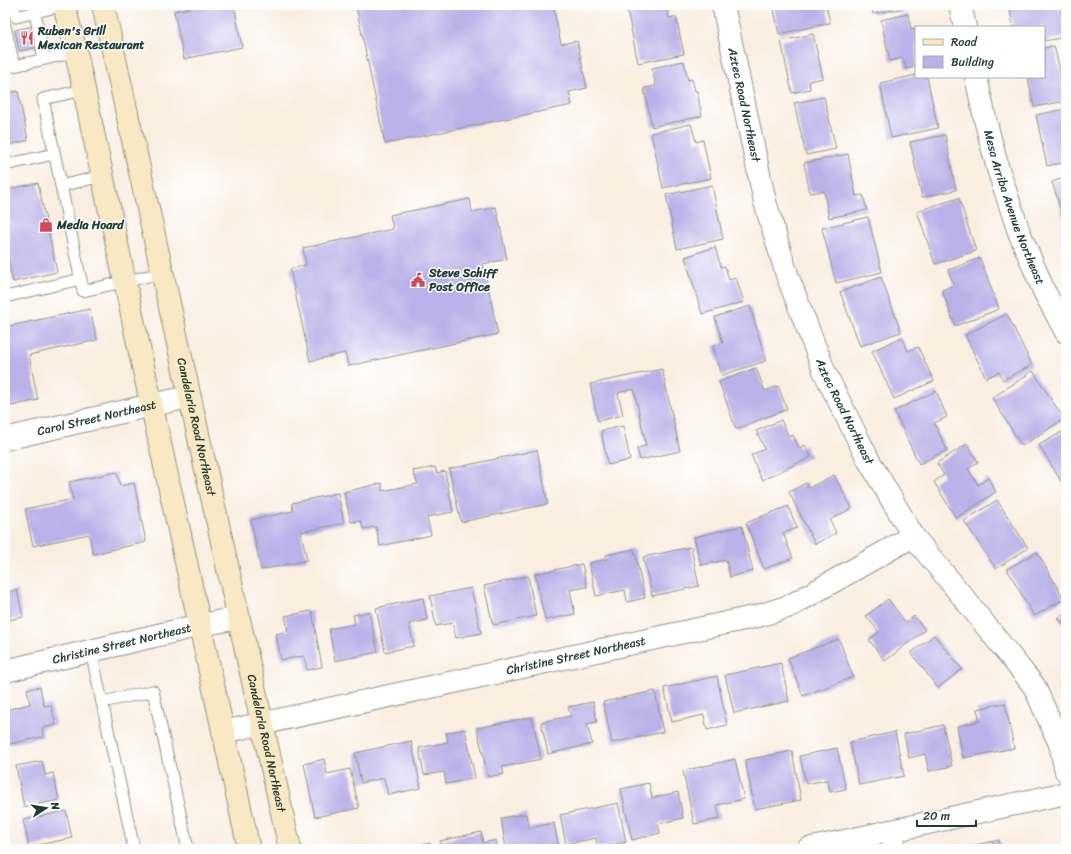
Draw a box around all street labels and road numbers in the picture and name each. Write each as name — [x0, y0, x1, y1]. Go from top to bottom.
street label: Aztec Road Northeast — [721, 45, 767, 165]
street label: Mesa Arriba Avenue Northeast — [977, 127, 1051, 288]
street label: Aztec Road Northeast — [809, 354, 881, 470]
street label: Candelaria Road Northeast — [170, 356, 223, 499]
street label: Carol Street Northeast — [35, 393, 158, 442]
street label: Christine Street Northeast — [50, 617, 193, 671]
street label: Christine Street Northeast — [504, 630, 648, 681]
street label: Candelaria Road Northeast — [241, 672, 293, 815]

